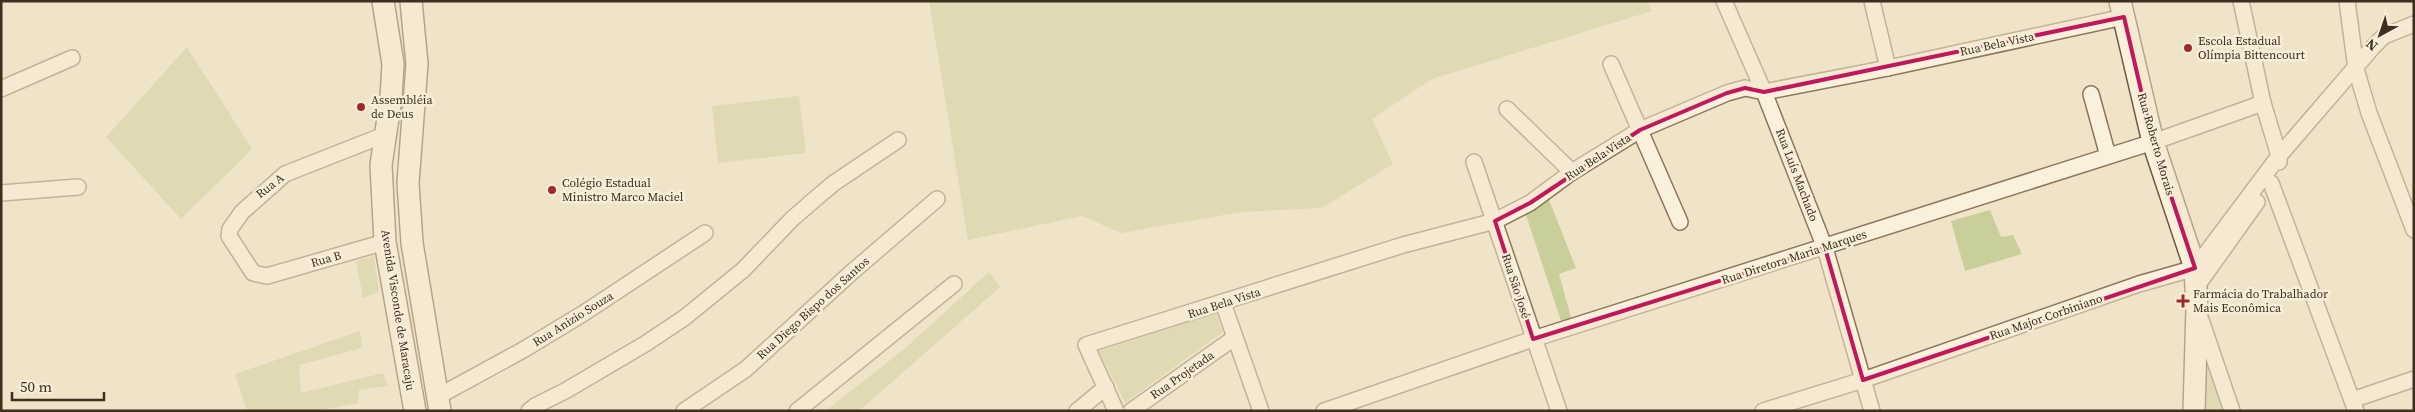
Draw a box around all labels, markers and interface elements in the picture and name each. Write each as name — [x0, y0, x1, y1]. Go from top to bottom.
north arrow — [2355, 10, 2405, 60]
street label: Rua Bela Vista — [1958, 28, 2037, 60]
place label: Escola Estadual Olímpia Bittencourt — [2198, 33, 2305, 63]
text: N — [2361, 34, 2382, 56]
marker: Escola Estadual Olímpia Bittencourt — [2182, 42, 2194, 54]
street label: Rua Roberto Morais — [2134, 91, 2178, 197]
place label: Assembléia de Deus — [371, 92, 433, 122]
marker: Assembléia de Deus — [355, 101, 367, 113]
street label: Rua Luís Machado — [1772, 126, 1822, 224]
street label: Rua Bela Vista — [1562, 129, 1635, 184]
street label: Rua A — [253, 170, 287, 202]
place label: Colégio Estadual Ministro Marco Maciel — [562, 175, 684, 205]
marker: Colégio Estadual Ministro Marco Maciel — [546, 184, 558, 196]
street label: Rua Diretora Maria Marques — [1719, 226, 1869, 288]
street label: Avenida Visconde de Maracaju — [377, 228, 419, 392]
street label: Rua B — [309, 247, 344, 271]
street label: Rua São José — [1498, 251, 1534, 321]
street label: Rua Diego Bispo dos Santos — [753, 253, 873, 363]
street label: Rua Bela Vista — [1186, 283, 1263, 322]
place label: Farmácia do Trabalhador Mais Econômica — [2193, 286, 2328, 316]
street label: Rua Anizio Souza — [530, 287, 617, 350]
street label: Rua Major Corbiniano — [1987, 290, 2105, 344]
marker: Farmácia do Trabalhador Mais Econômica — [2177, 295, 2189, 307]
street label: Rua Projetada — [1147, 347, 1218, 403]
scale bar — [12, 370, 105, 402]
text: 50 m — [20, 376, 52, 397]

